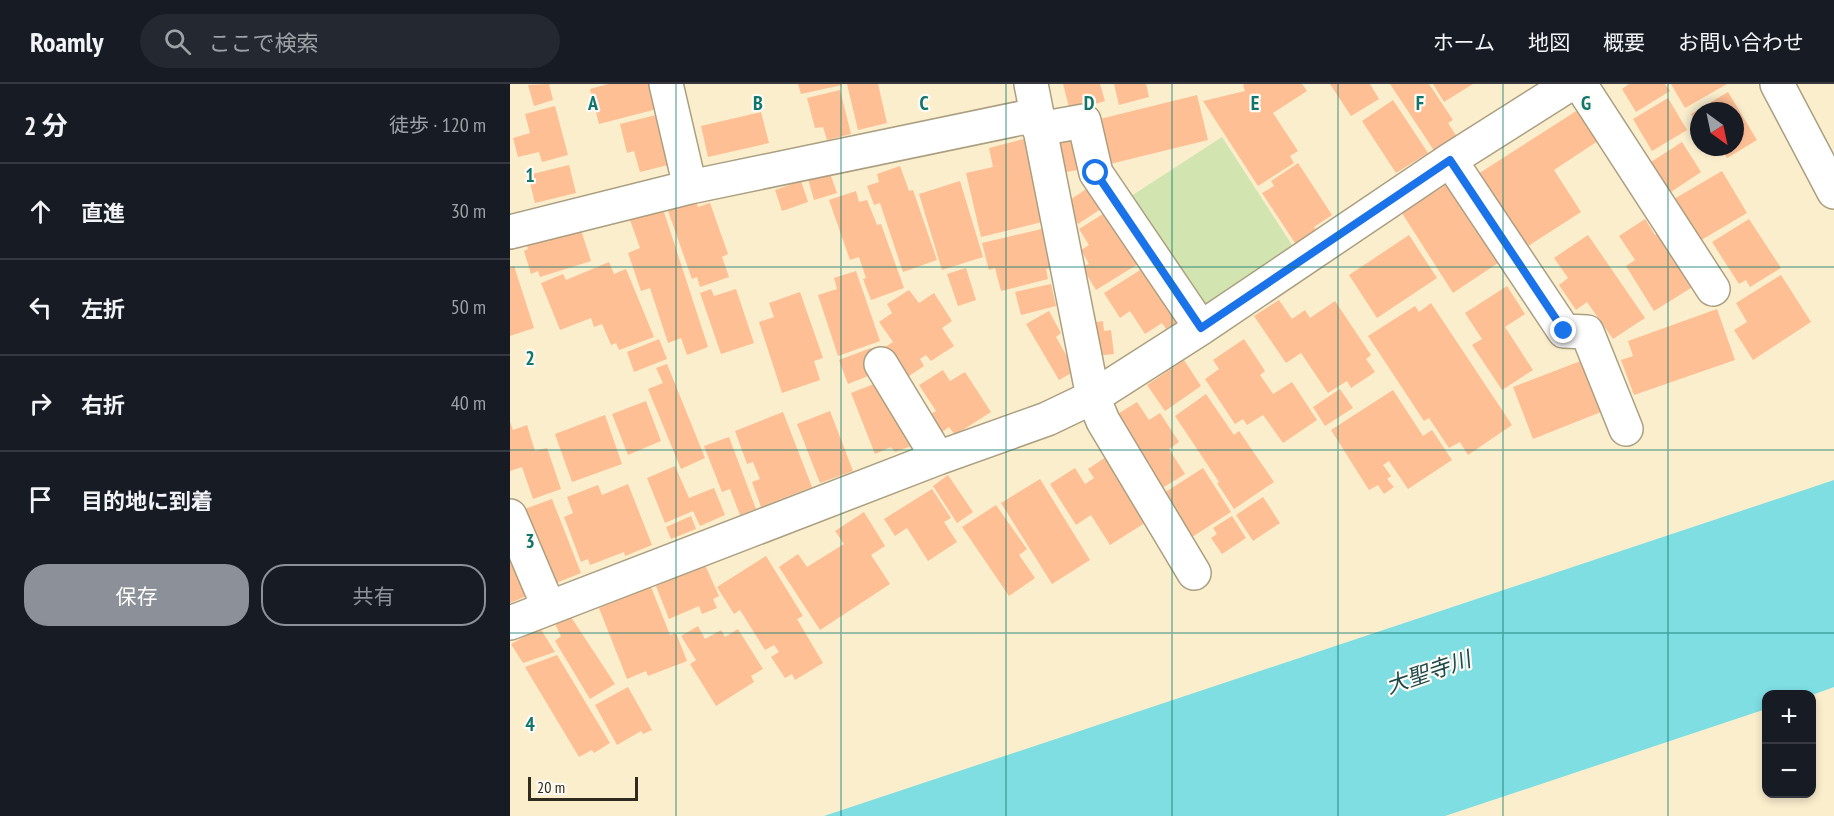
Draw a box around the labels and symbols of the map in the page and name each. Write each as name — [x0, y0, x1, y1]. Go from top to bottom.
text: A — [587, 90, 599, 116]
text: B — [753, 90, 763, 116]
text: C — [919, 90, 929, 116]
text: D — [1084, 90, 1095, 116]
text: E — [1251, 90, 1259, 116]
text: F — [1416, 90, 1424, 116]
text: G — [1581, 90, 1591, 116]
north arrow — [1690, 102, 1744, 156]
route start — [1082, 159, 1108, 185]
text: 1 — [525, 162, 535, 188]
route end — [1550, 317, 1576, 343]
text: 2 — [525, 345, 535, 371]
text: 3 — [525, 528, 535, 554]
water label: 大聖寺川 — [1382, 644, 1476, 700]
text: 4 — [525, 711, 535, 737]
scale bar — [528, 774, 638, 802]

